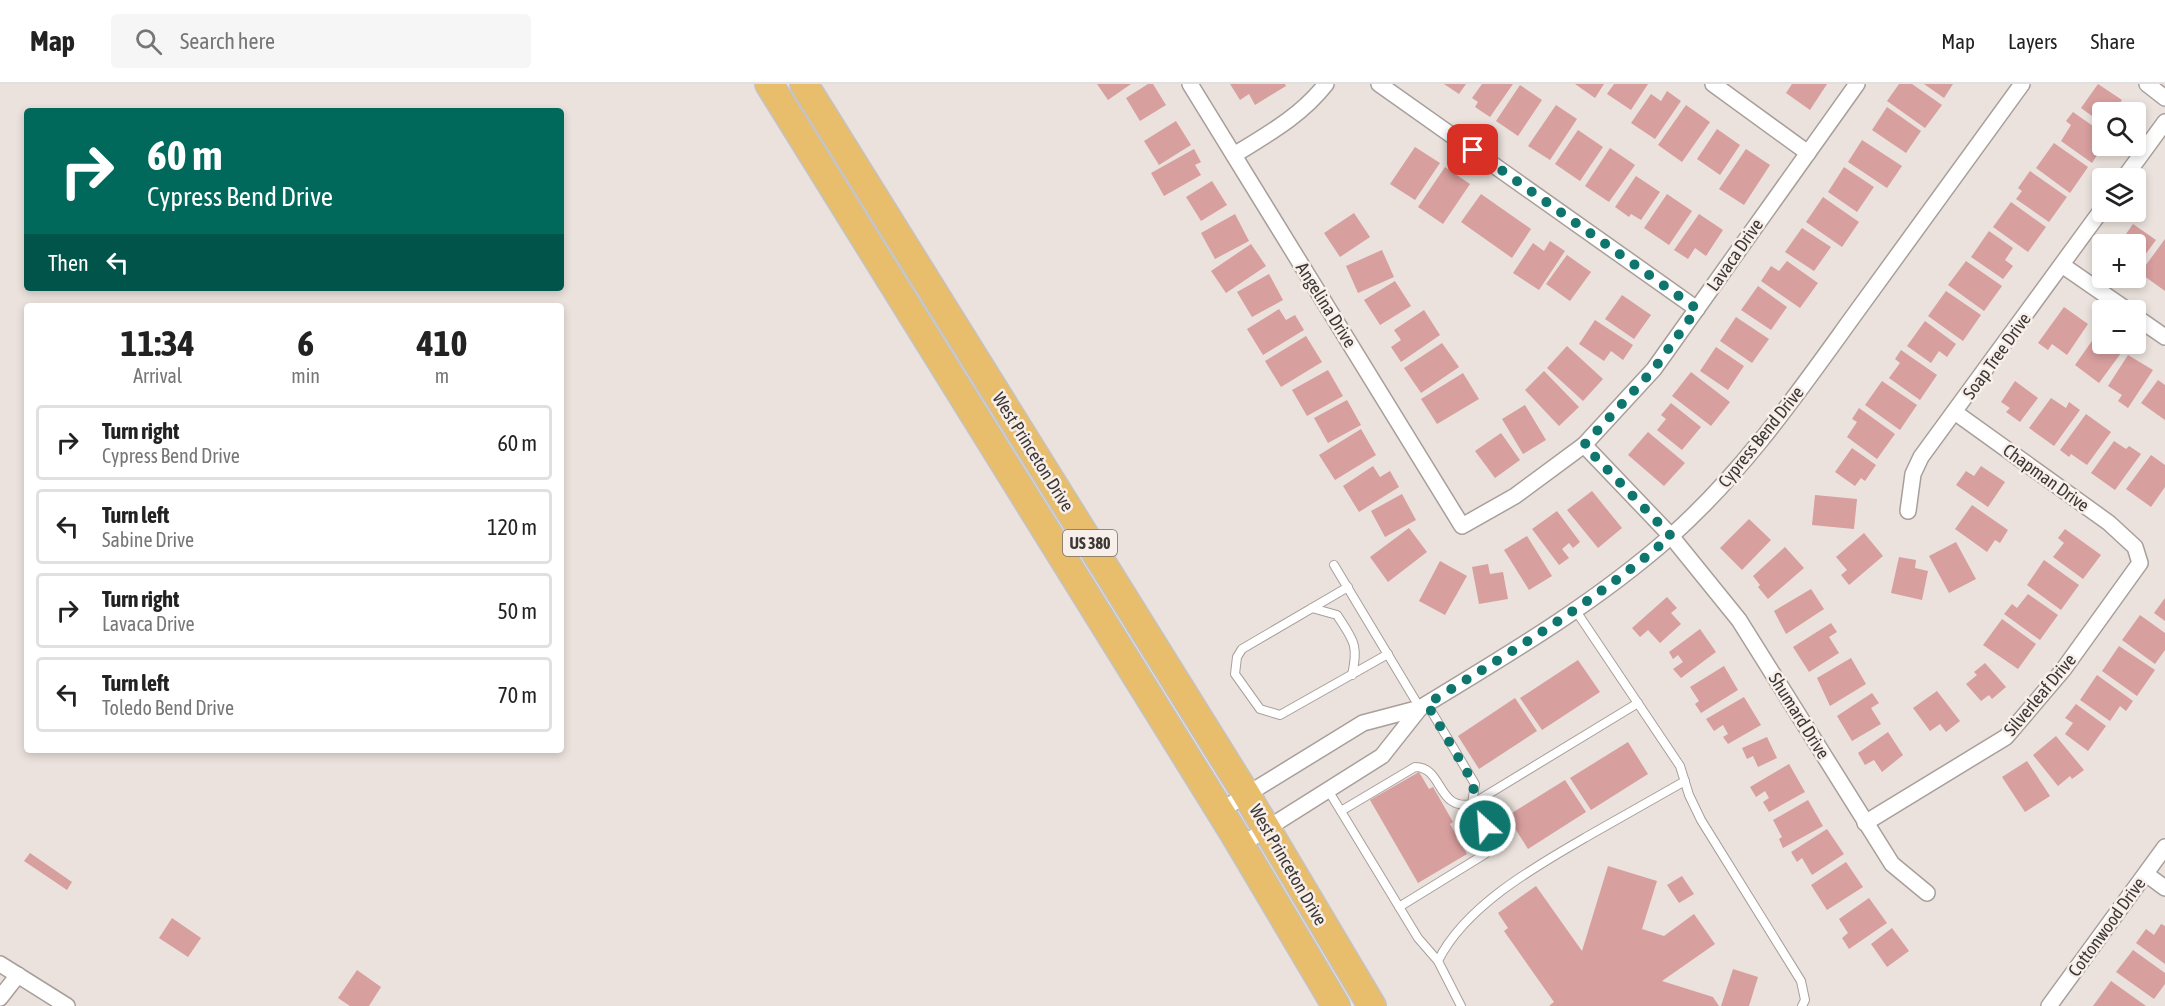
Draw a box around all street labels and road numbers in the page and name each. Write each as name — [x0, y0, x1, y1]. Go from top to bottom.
street label: Lavaca Drive — [1702, 215, 1767, 295]
street label: Angelina Drive — [1292, 258, 1361, 351]
street label: Soap Tree Drive — [1958, 309, 2035, 403]
street label: Cypress Bend Drive — [1713, 382, 1808, 492]
street label: West Princeton Drive — [988, 388, 1078, 515]
street label: Chapman Drive — [1999, 439, 2093, 516]
road number: US 380 — [1063, 530, 1117, 556]
street label: Silverleaf Drive — [1999, 649, 2080, 740]
street label: Shumard Drive — [1765, 669, 1834, 763]
street label: West Princeton Drive — [1245, 801, 1332, 929]
street label: Cottonwood Drive — [2064, 873, 2150, 980]

